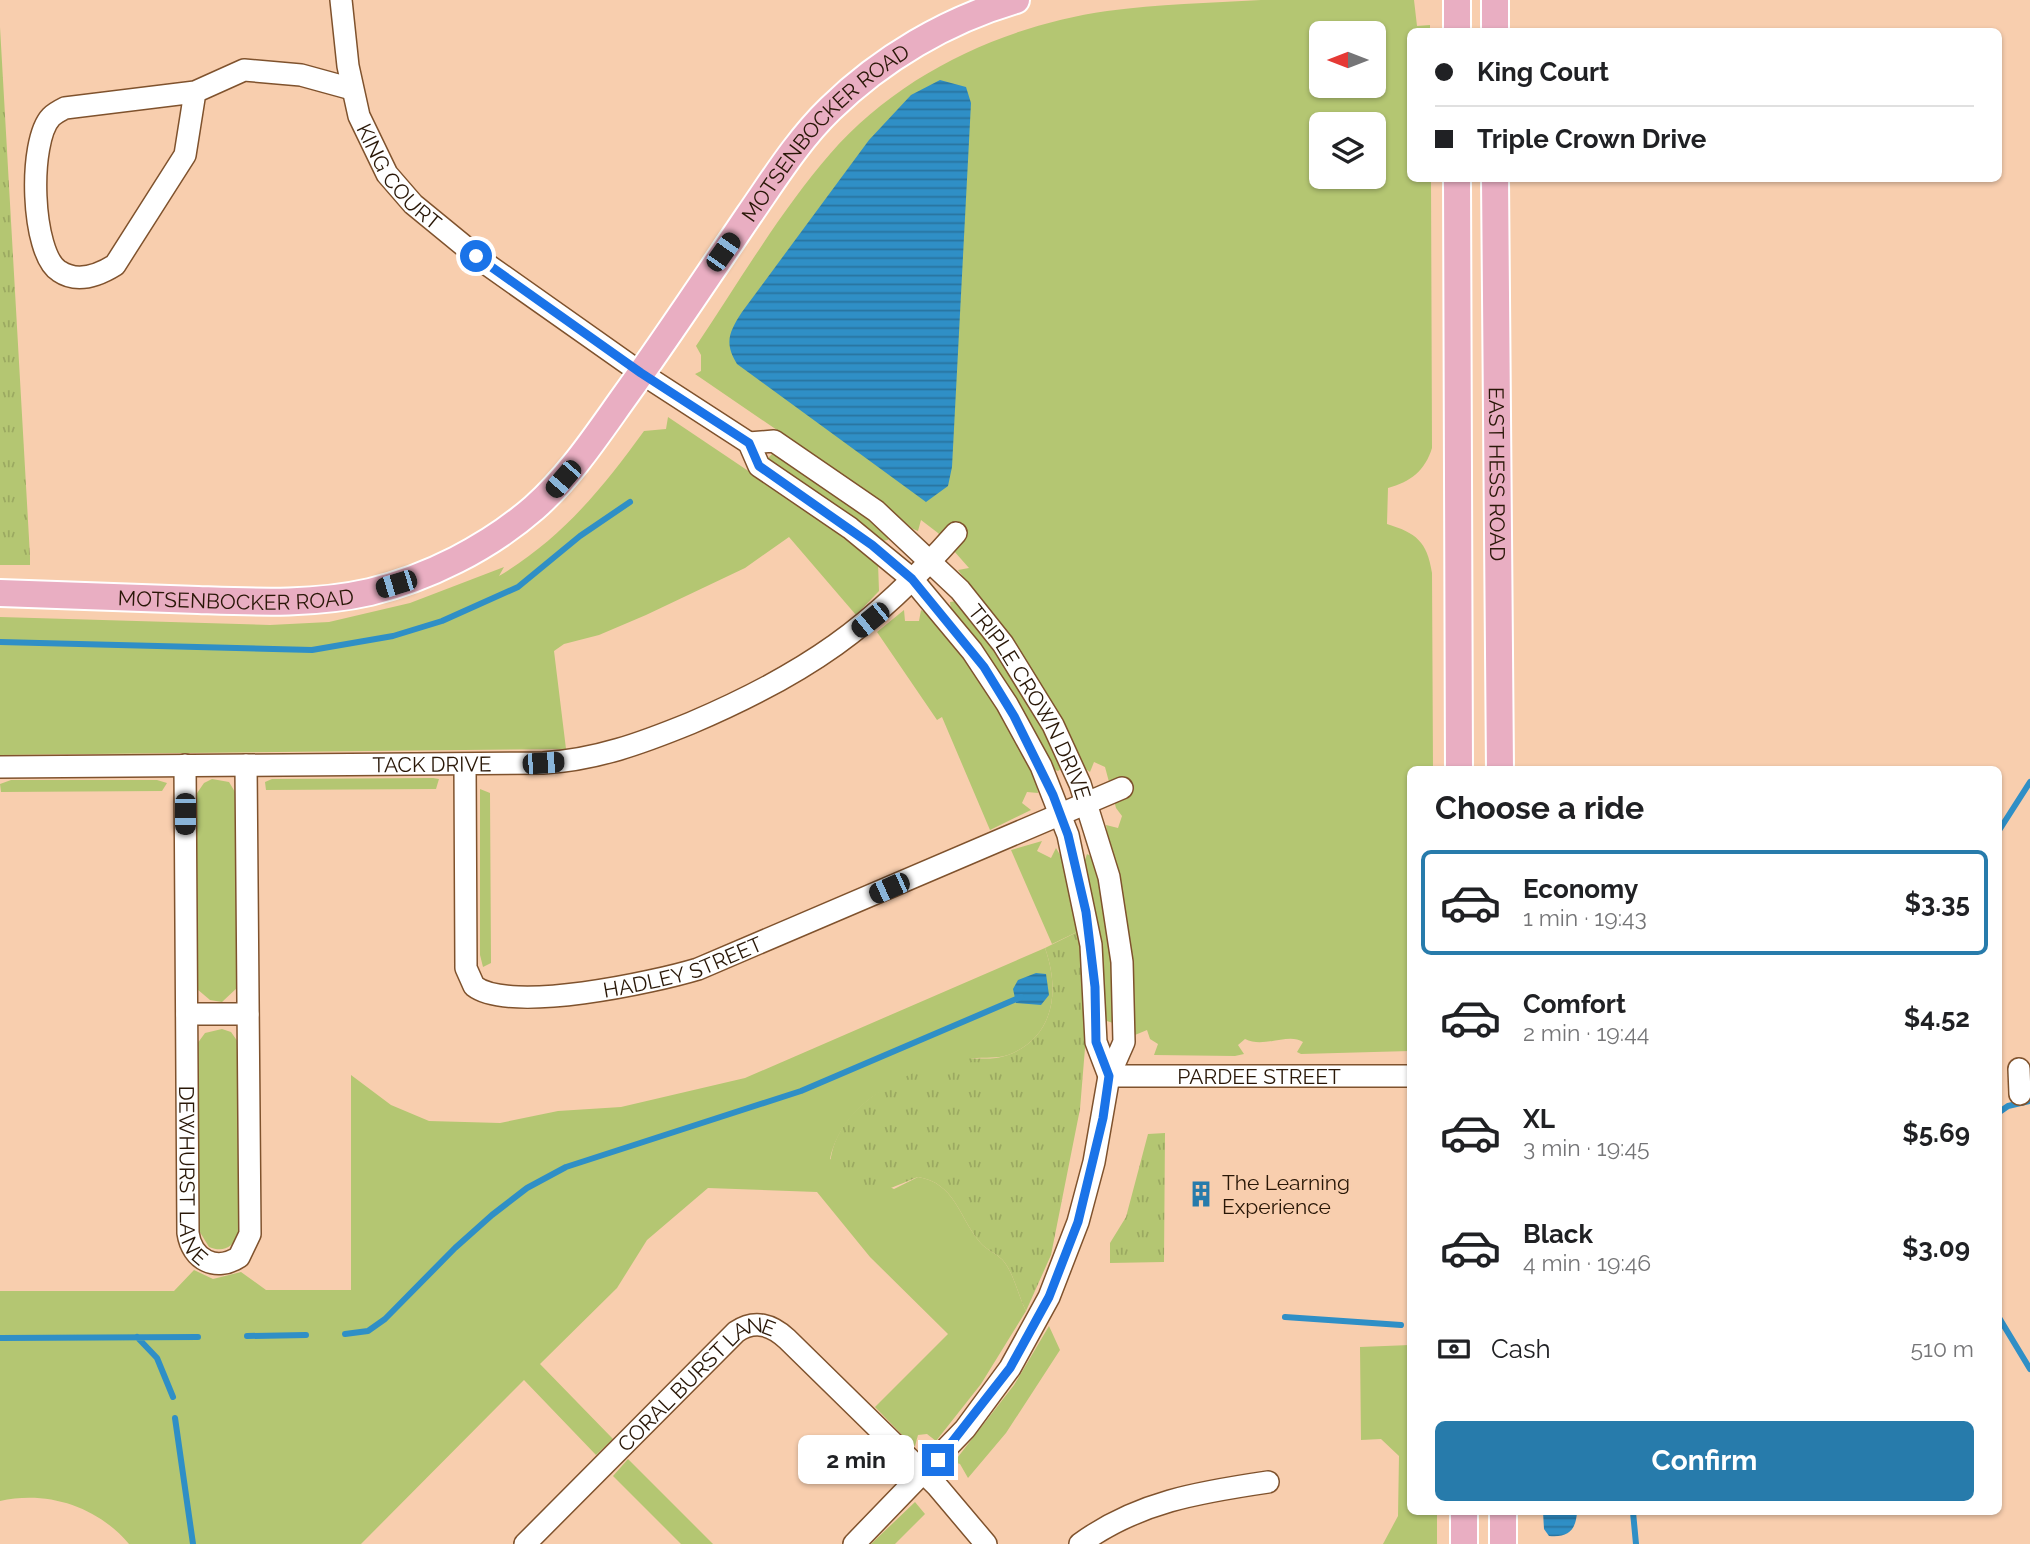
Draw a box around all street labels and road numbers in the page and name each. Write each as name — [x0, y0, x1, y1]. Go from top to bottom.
street label: MOTSENBOCKER ROAD — [736, 38, 913, 226]
street label: KING COURT — [352, 119, 447, 235]
street label: EAST HESS ROAD — [1484, 387, 1511, 561]
street label: MOTSENBOCKER ROAD — [117, 583, 355, 614]
street label: TRIPLE CROWN DRIVE — [964, 599, 1097, 802]
street label: TACK DRIVE — [372, 751, 492, 777]
street label: HADLEY STREET — [601, 931, 766, 1002]
street label: PARDEE STREET — [1177, 1064, 1341, 1089]
street label: DEWHURST LANE — [175, 1086, 213, 1270]
street label: CORAL BURST LANE — [612, 1312, 779, 1457]

